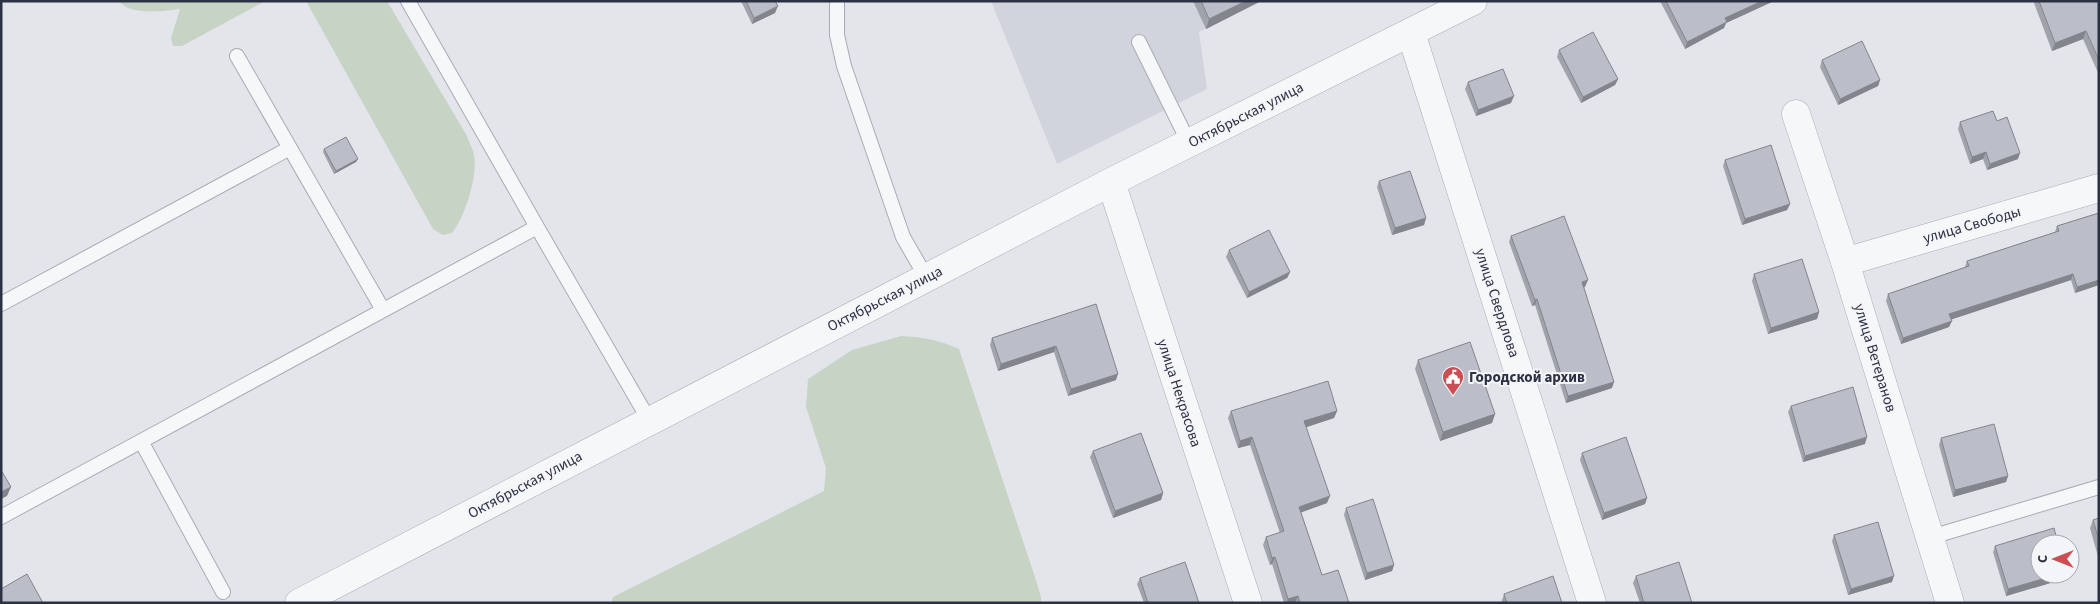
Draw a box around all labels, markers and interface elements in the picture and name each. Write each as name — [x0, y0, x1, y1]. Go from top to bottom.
street label: Октябрьская улица — [1185, 77, 1307, 153]
street label: улица Свободы — [1921, 201, 2023, 249]
street label: улица Свердлова — [1469, 246, 1525, 360]
street label: Октябрьская улица — [824, 261, 946, 337]
street label: улица Ветеранов — [1849, 301, 1902, 415]
street label: улица Некрасова — [1152, 336, 1206, 450]
public building icon: Городской архив — [1441, 365, 1465, 396]
place label: Городской архив — [1469, 367, 1585, 388]
street label: Октябрьская улица — [464, 446, 586, 524]
north arrow — [2030, 534, 2080, 584]
text: С — [2033, 555, 2053, 563]

